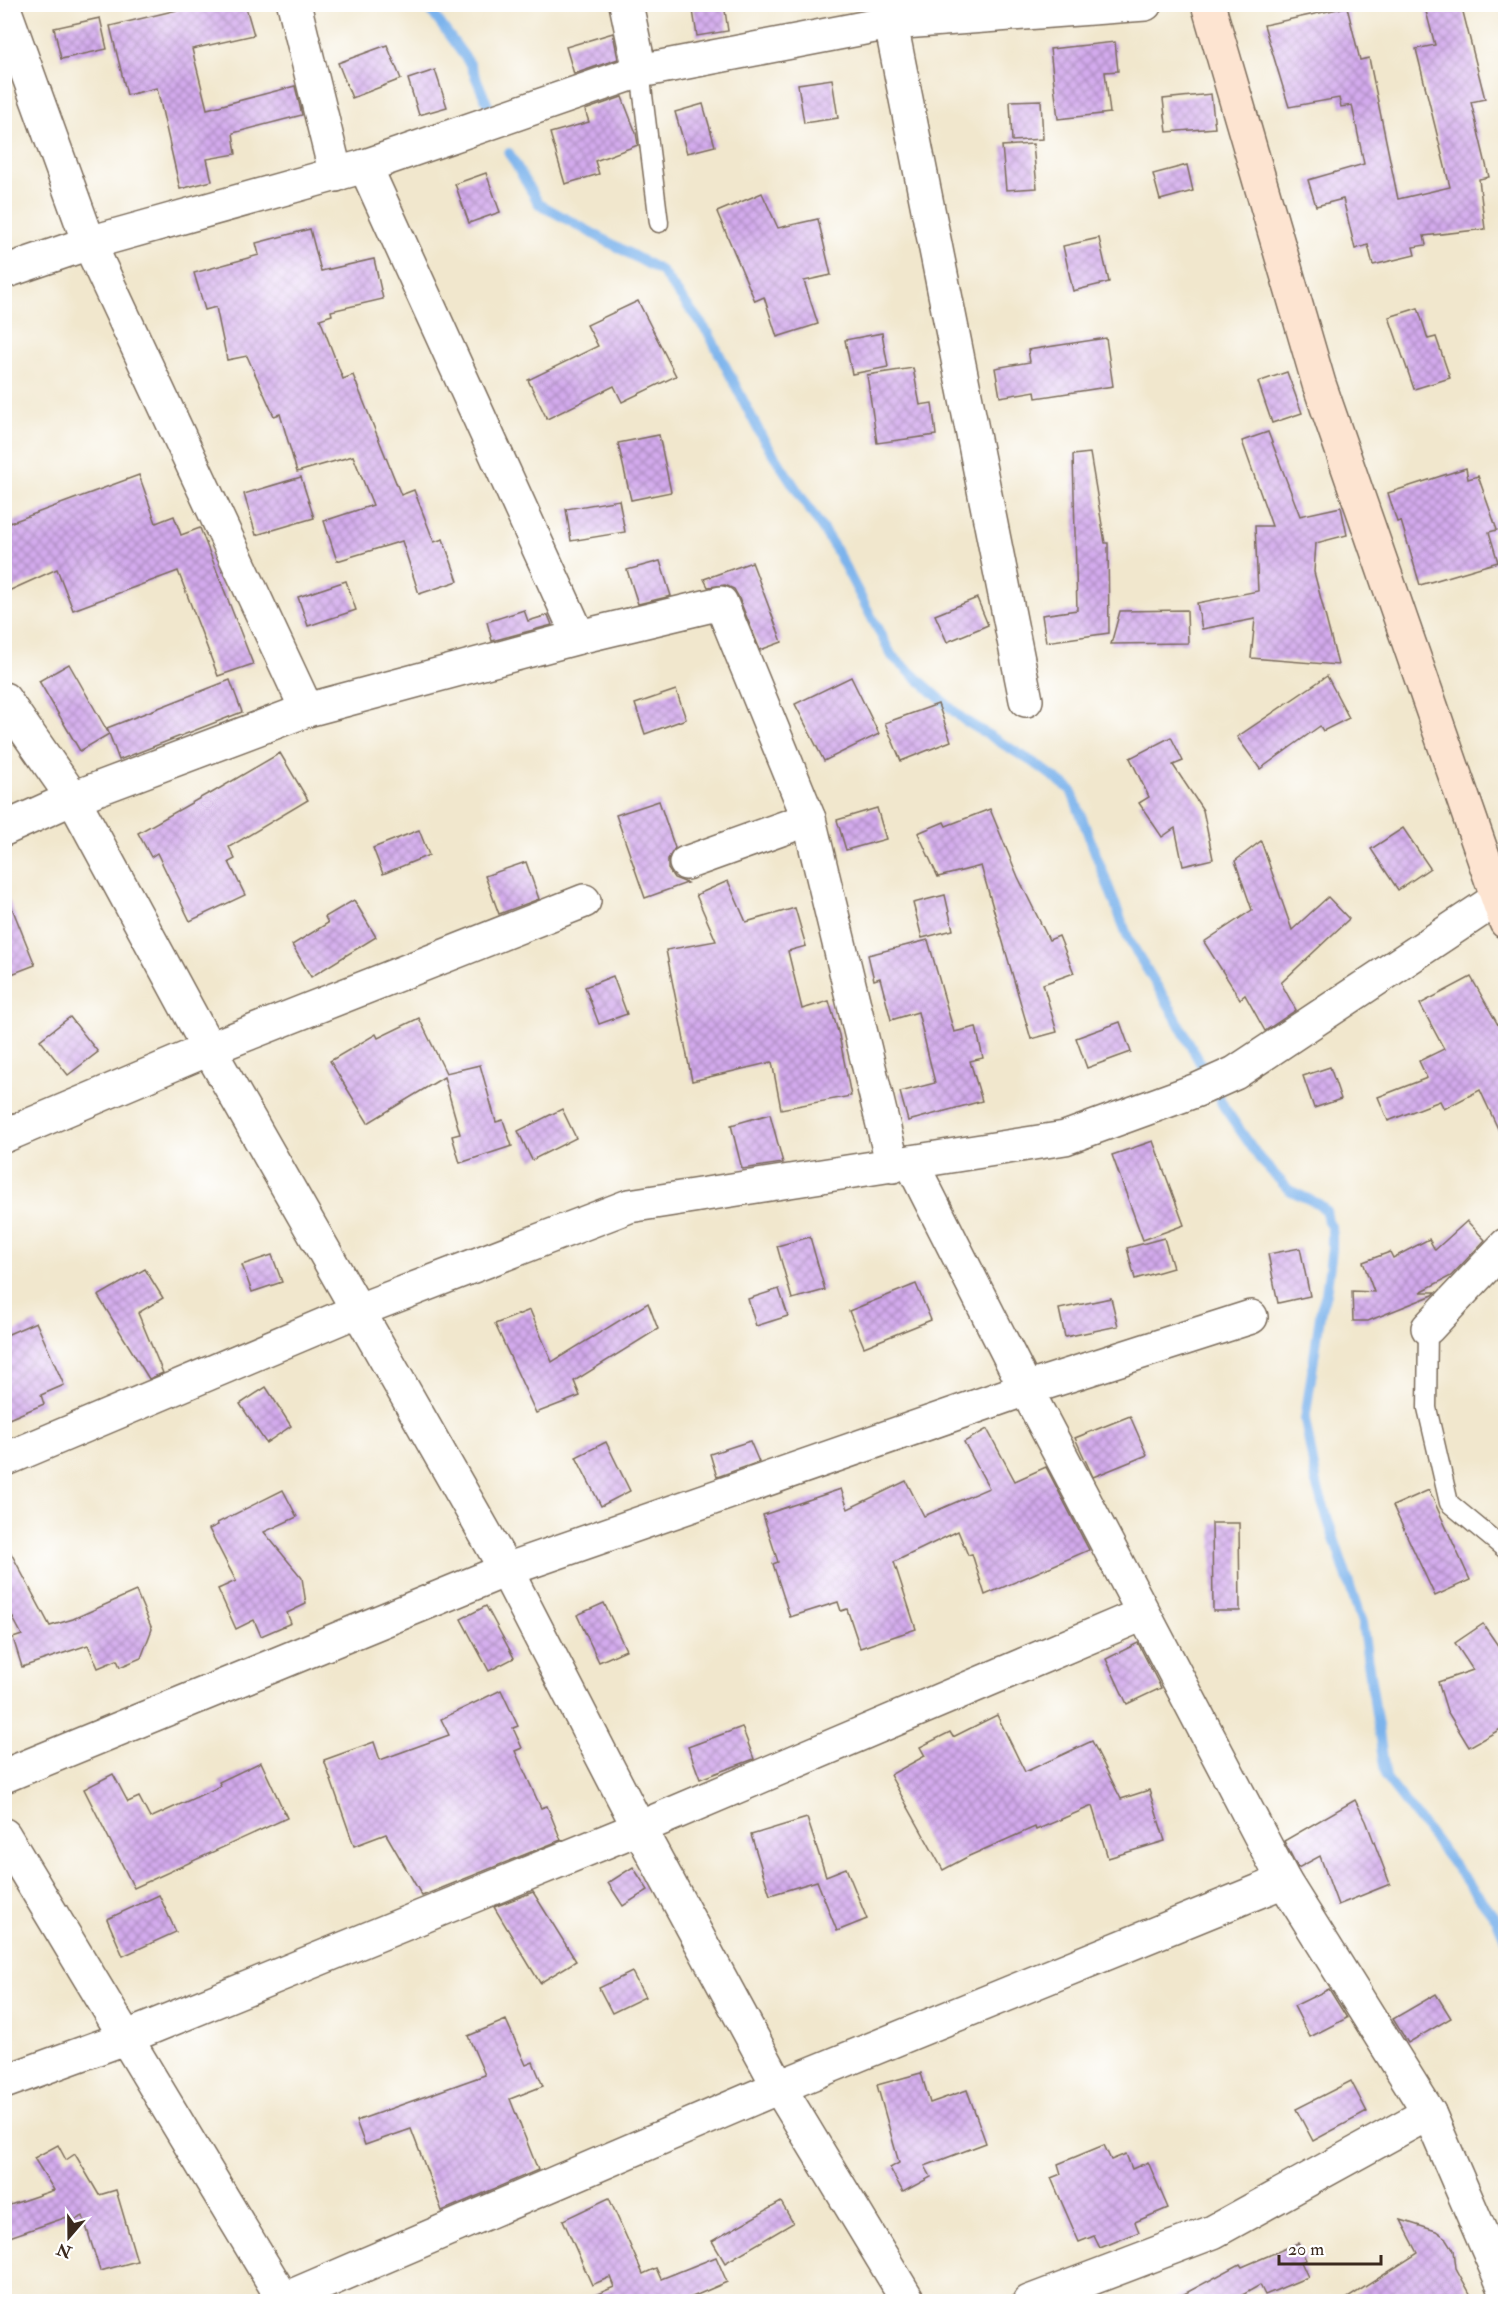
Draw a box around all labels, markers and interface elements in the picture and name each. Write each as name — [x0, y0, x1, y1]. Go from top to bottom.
north arrow — [39, 2207, 99, 2267]
scale bar — [1279, 2228, 1381, 2266]
text: N — [53, 2238, 75, 2262]
text: 20 m — [1288, 2238, 1324, 2261]

